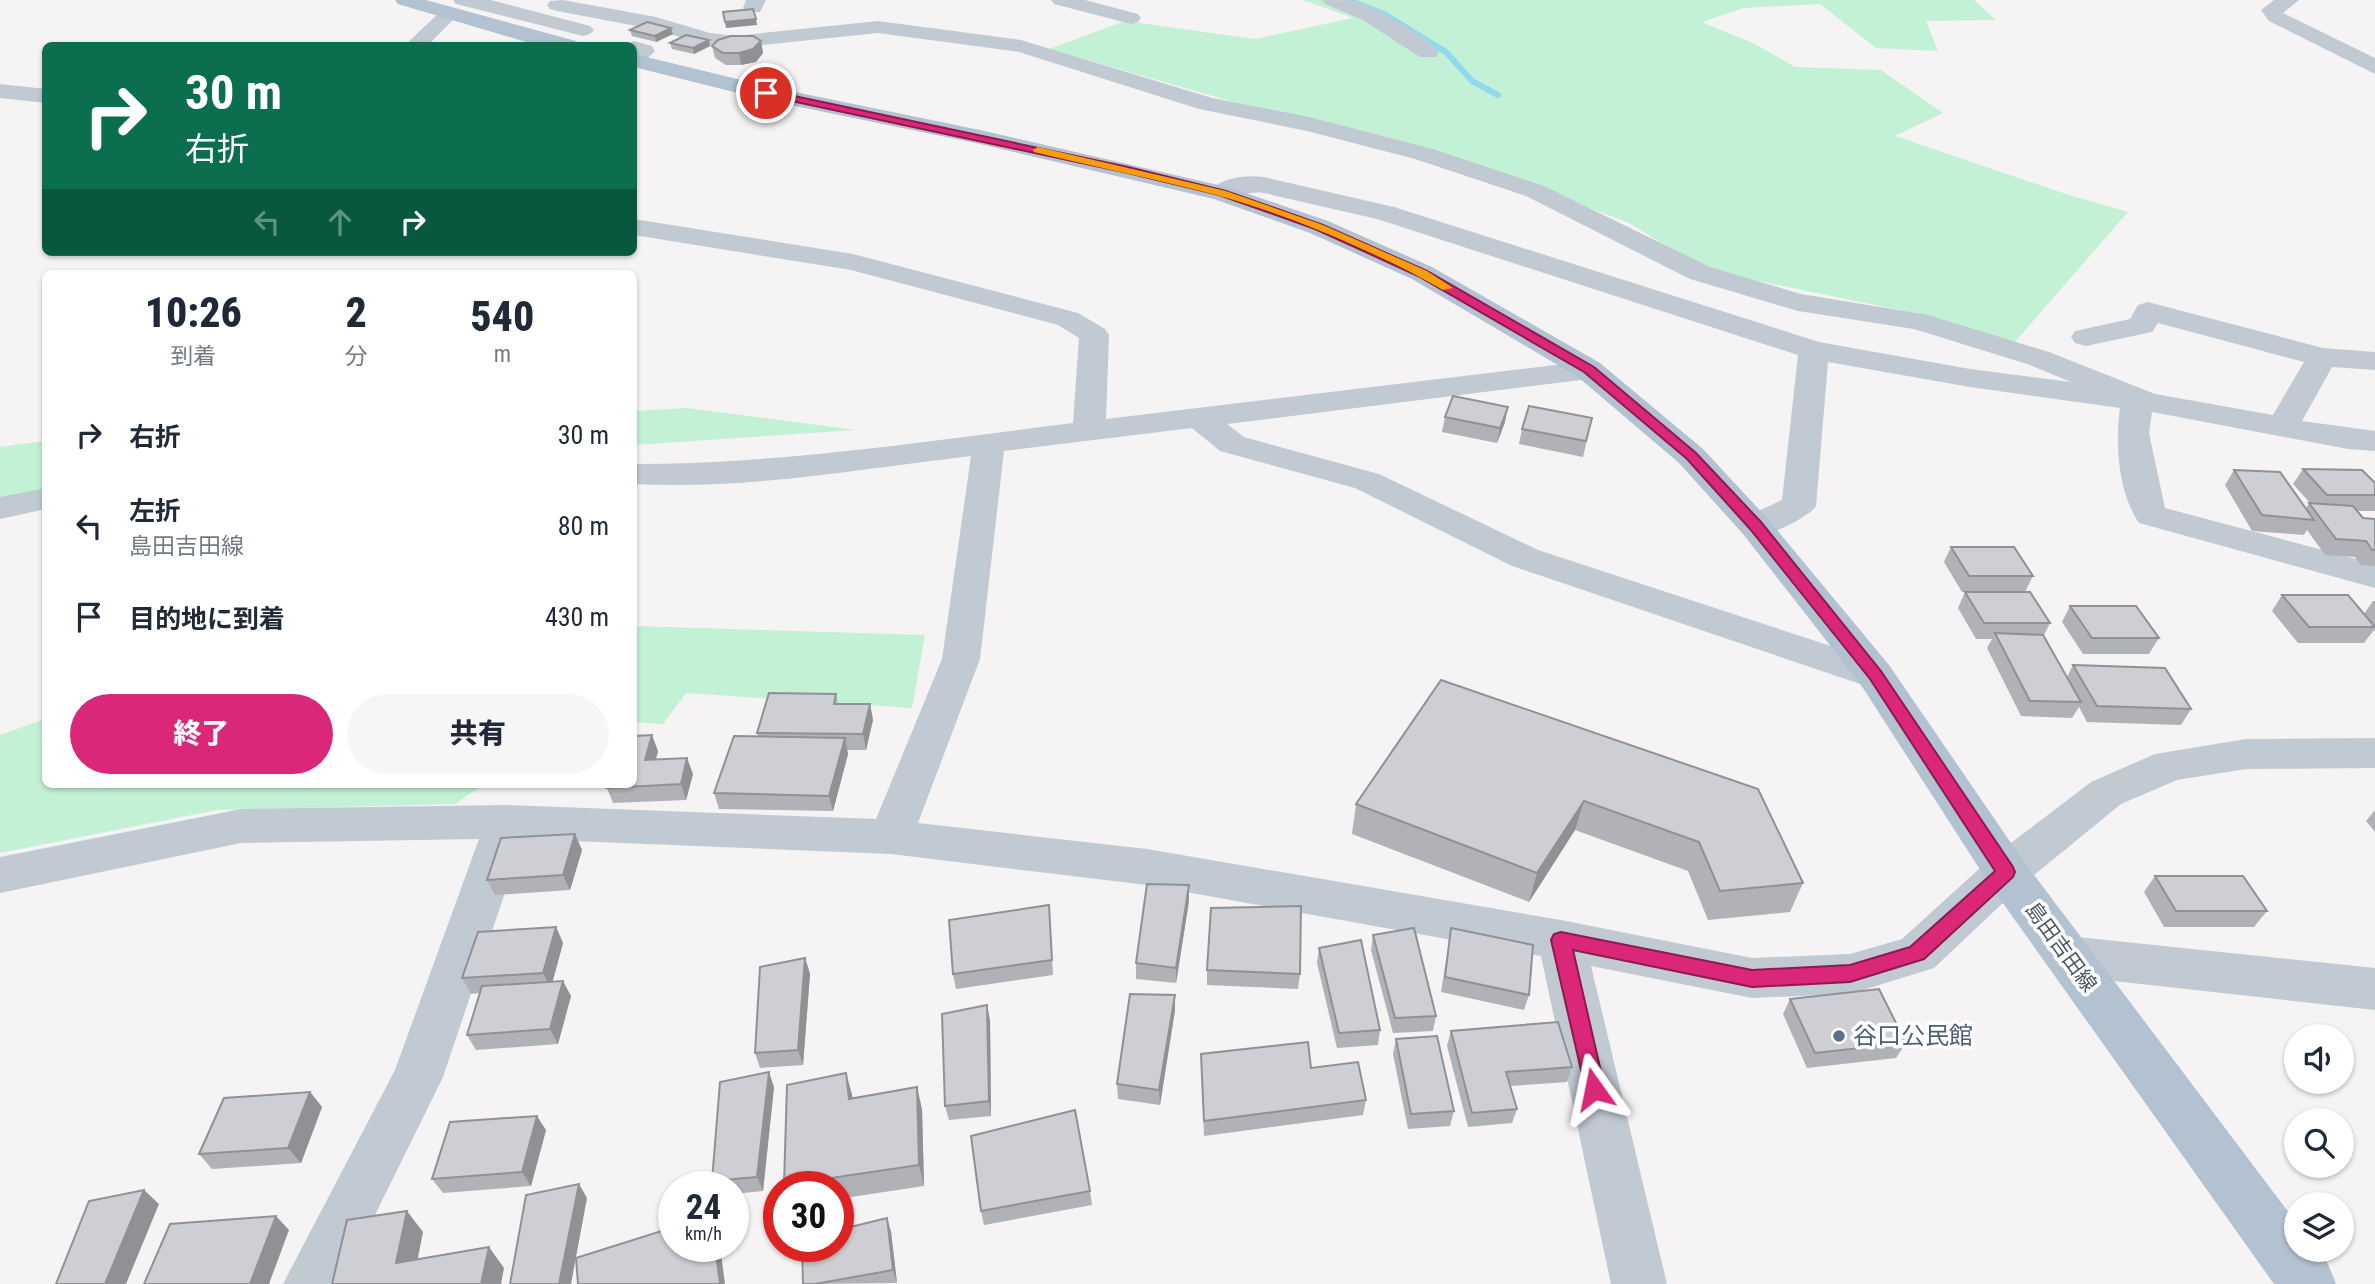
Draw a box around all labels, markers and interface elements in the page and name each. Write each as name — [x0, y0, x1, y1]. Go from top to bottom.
pin — [736, 63, 796, 123]
text: 30 m — [185, 64, 282, 121]
icon: right — [70, 70, 161, 161]
icon: arrive — [747, 74, 785, 112]
text: 右折 — [185, 130, 249, 168]
icon: left — [248, 203, 286, 241]
icon: ahead — [321, 203, 359, 241]
icon: right — [394, 203, 432, 241]
text: 10:26 — [145, 288, 242, 337]
text: 2 — [345, 288, 367, 337]
text: 540 — [470, 292, 534, 341]
text: m — [494, 341, 511, 368]
text: 到着 — [170, 343, 216, 370]
text: 分 — [345, 343, 368, 370]
icon: right — [70, 416, 108, 454]
text: 30 m — [558, 420, 609, 450]
text: 右折 — [129, 422, 181, 452]
text: 左折 — [129, 496, 181, 526]
icon: left — [70, 507, 108, 545]
text: 80 m — [558, 511, 609, 541]
text: 島田吉田線 — [129, 533, 244, 560]
icon: arrive — [70, 598, 108, 636]
text: 430 m — [545, 602, 609, 632]
text: 目的地に到着 — [129, 604, 285, 634]
button: 終了 — [70, 694, 333, 774]
button: 共有 — [347, 694, 609, 774]
street label: 島田吉田線 — [2020, 897, 2102, 997]
place label: 谷口公民館 — [1853, 1022, 1973, 1050]
map controls — [2284, 1024, 2354, 1262]
button: sound — [2284, 1024, 2354, 1094]
marker: 谷口公民館 — [1831, 1028, 1847, 1044]
position arrow — [1557, 1052, 1631, 1126]
button: search — [2284, 1108, 2354, 1178]
speed limit sign: 30 — [763, 1171, 854, 1262]
text: 24 — [686, 1187, 721, 1228]
button: layers — [2284, 1192, 2354, 1262]
text: km/h — [685, 1223, 722, 1244]

